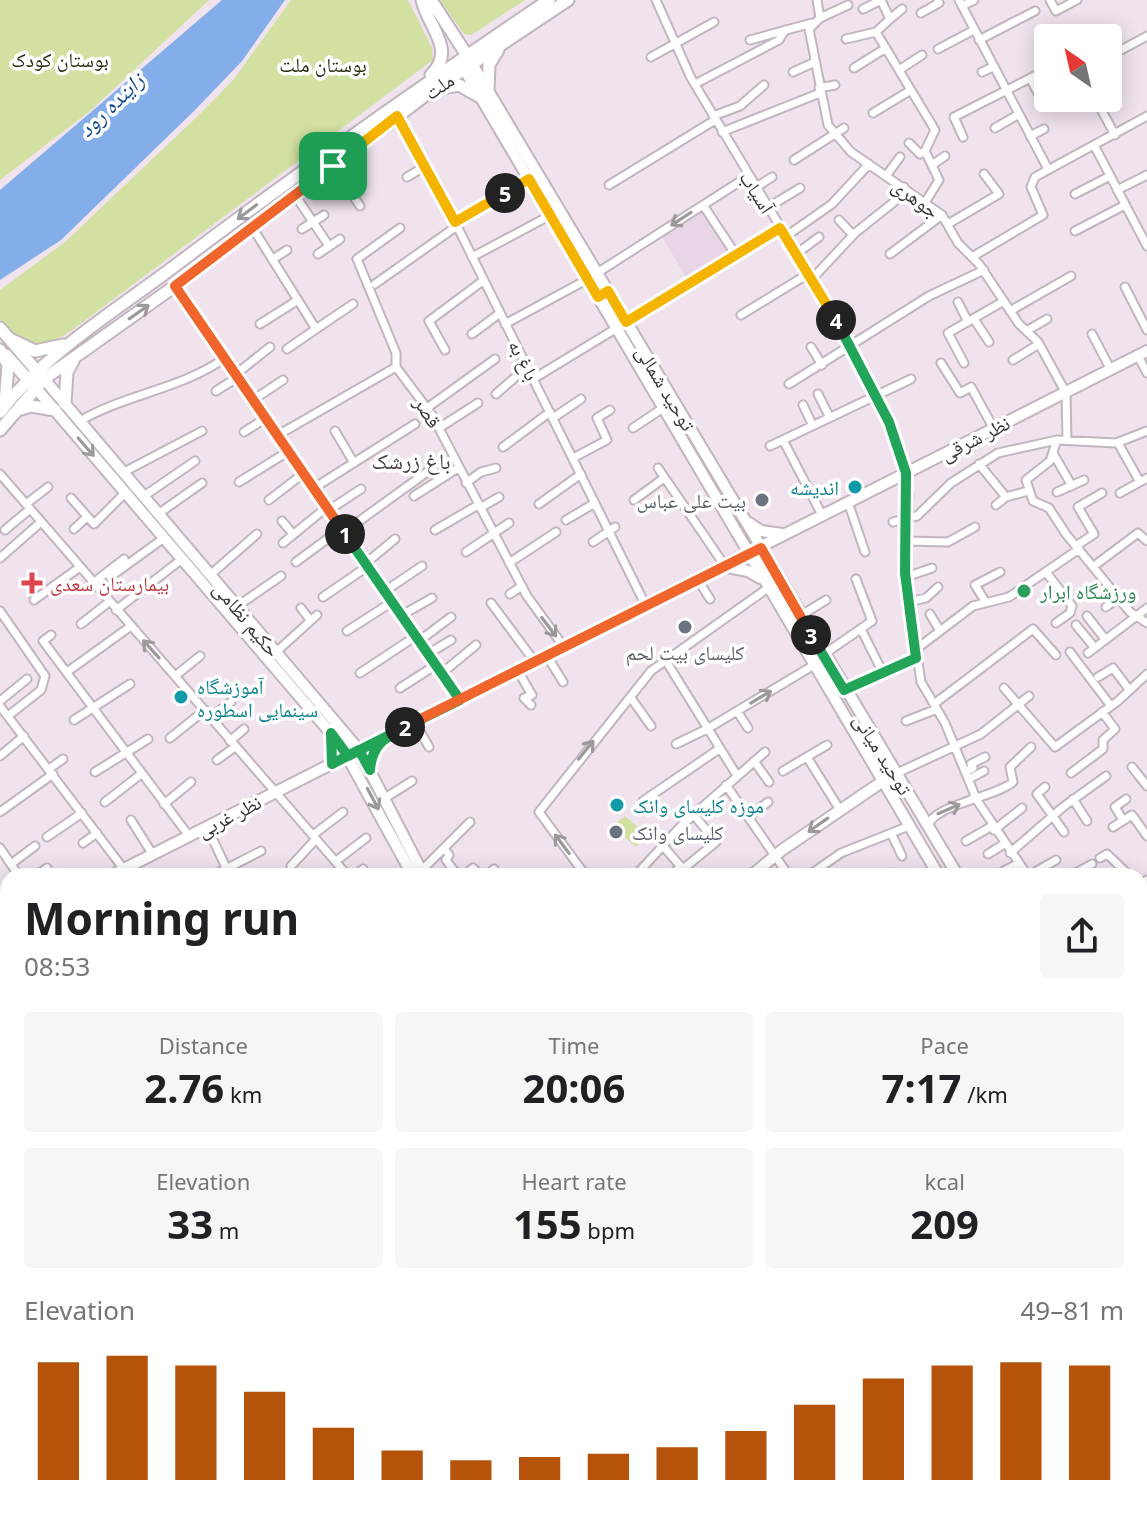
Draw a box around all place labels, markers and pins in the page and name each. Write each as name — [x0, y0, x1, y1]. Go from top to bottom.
pin — [299, 132, 367, 200]
pin: 5 — [485, 173, 525, 213]
pin: 4 — [816, 300, 856, 340]
place label: اندیشه — [790, 474, 839, 501]
marker: اندیشه — [846, 478, 864, 496]
place label: بیت علی عباس — [637, 487, 746, 514]
marker: بیت علی عباس — [753, 491, 771, 509]
pin: 1 — [325, 514, 365, 554]
place label: بیمارستان سعدی — [50, 570, 169, 597]
marker: بیمارستان سعدی — [21, 572, 43, 594]
place label: ورزشگاه ابرار — [1039, 578, 1136, 605]
marker: ورزشگاه ابرار — [1015, 582, 1033, 600]
pin: 3 — [791, 615, 831, 655]
marker: کلیسای بیت لحم — [676, 618, 694, 636]
place label: کلیسای بیت لحم — [626, 639, 744, 667]
place label: آموزشگاه سینمایی اسطوره — [197, 673, 318, 723]
marker: آموزشگاه سینمایی اسطوره — [172, 688, 190, 706]
pin: 2 — [385, 707, 425, 747]
place label: موزه کلیسای وانک — [633, 792, 764, 819]
marker: موزه کلیسای وانک — [608, 796, 626, 814]
place label: کلیسای وانک — [632, 819, 723, 846]
marker: کلیسای وانک — [607, 823, 625, 841]

